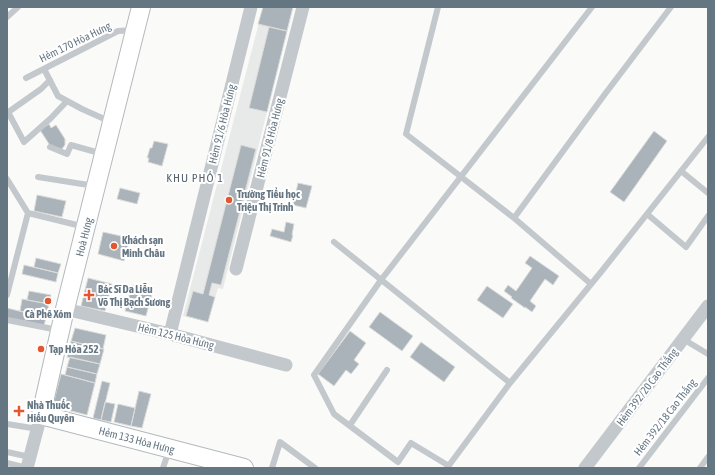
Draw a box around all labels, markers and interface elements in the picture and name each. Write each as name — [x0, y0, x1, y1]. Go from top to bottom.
street label: Hẻm 170 Hòa Hưng — [37, 19, 113, 64]
street label: Hẻm 91/6 Hòa Hưng — [206, 83, 238, 165]
street label: Hẻm 91/8 Hòa Hưng — [254, 97, 286, 179]
district label: KHU PHỐ 1 — [166, 171, 224, 185]
place label: Trường Tiểu học Triệu Thị Trinh — [237, 187, 301, 213]
marker: Trường Tiểu học Triệu Thị Trinh — [224, 195, 234, 205]
street label: Hoà Hưng — [73, 216, 95, 258]
place label: Khách sạn Minh Châu — [122, 234, 165, 259]
marker: Khách sạn Minh Châu — [109, 241, 119, 251]
place label: Bác Sĩ Da Liễu Võ Thị Bạch Sương — [97, 283, 170, 308]
marker: Bác Sĩ Da Liễu Võ Thị Bạch Sương — [83, 289, 95, 301]
marker: Cà Phê Xóm — [43, 296, 53, 306]
place label: Cà Phê Xóm — [25, 308, 71, 320]
street label: Hẻm 125 Hòa Hưng — [137, 321, 215, 351]
place label: Tạp Hóa 252 — [49, 343, 99, 355]
marker: Tạp Hóa 252 — [36, 344, 46, 354]
street label: Hẻm 392/20 Cao Thắng — [614, 346, 680, 428]
street label: Hẻm 392/18 Cao Thắng — [631, 376, 699, 458]
place label: Nhà Thuốc Hiếu Quyên — [27, 399, 74, 424]
marker: Nhà Thuốc Hiếu Quyên — [14, 406, 24, 416]
street label: Hẻm 133 Hòa Hưng — [97, 424, 176, 456]

